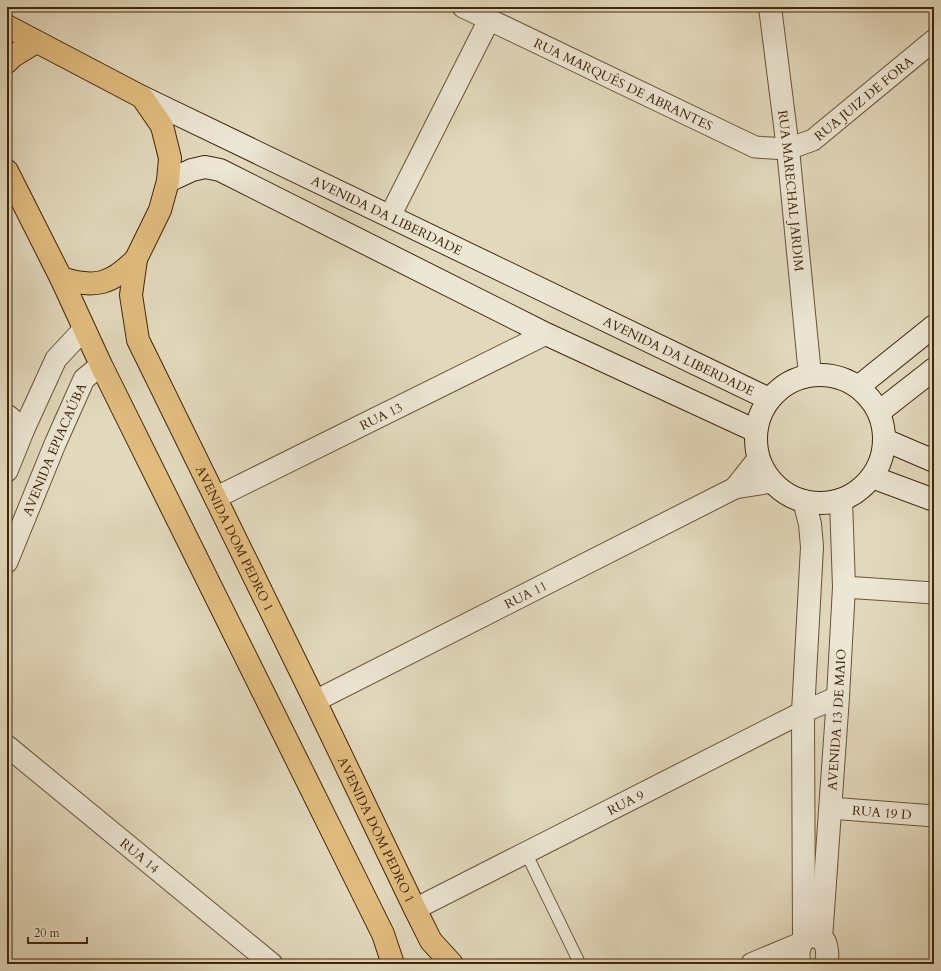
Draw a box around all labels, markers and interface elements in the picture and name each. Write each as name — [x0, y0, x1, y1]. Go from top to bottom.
street label: RUA MARQUÊS DE ABRANTES — [531, 34, 716, 135]
street label: RUA JUIZ DE FORA — [811, 52, 918, 145]
street label: RUA MARECHAL JARDIM — [773, 109, 808, 272]
street label: AVENIDA DA LIBERDADE — [308, 172, 465, 260]
street label: AVENIDA DA LIBERDADE — [600, 312, 757, 401]
street label: AVENIDA EPIACAÚBA — [19, 380, 91, 519]
street label: RUA 13 — [357, 399, 406, 435]
street label: AVENIDA DOM PEDRO 1 — [191, 463, 278, 614]
street label: RUA 11 — [501, 577, 550, 614]
street label: AVENIDA 13 DE MAIO — [823, 648, 851, 791]
street label: AVENIDA DOM PEDRO 1 — [333, 754, 419, 906]
street label: RUA 9 — [604, 786, 648, 820]
street label: RUA 19 D — [851, 802, 912, 824]
street label: RUA 14 — [116, 835, 163, 878]
scale bar — [28, 919, 87, 945]
text: 20 m — [34, 925, 61, 941]

